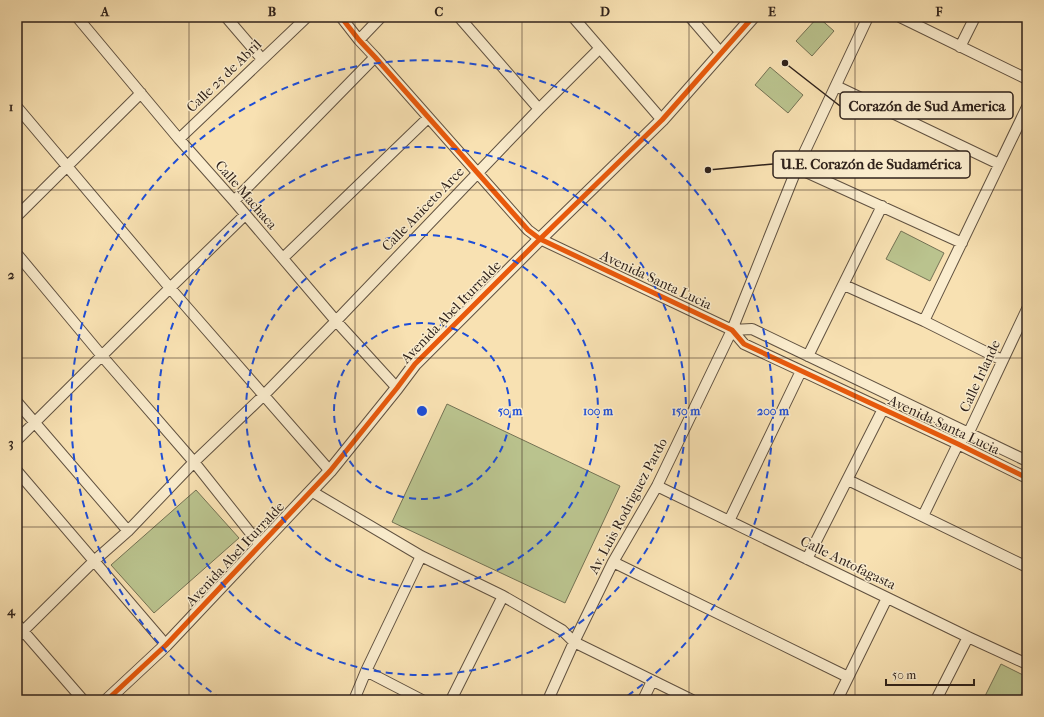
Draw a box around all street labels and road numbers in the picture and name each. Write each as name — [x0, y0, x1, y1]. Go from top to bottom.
street label: Calle 25 de Abril — [183, 36, 265, 116]
street label: Calle Machaca — [211, 157, 281, 233]
street label: Calle Aniceto Arce — [378, 163, 468, 255]
street label: Avenida Santa Lucia — [597, 246, 715, 313]
street label: Avenida Abel Iturralde — [397, 257, 505, 368]
street label: Calle Irlande — [956, 337, 1004, 415]
street label: Avenida Santa Lucia — [885, 391, 1003, 458]
street label: Av. Luis Rodriguez Pardo — [585, 435, 671, 578]
street label: Avenida Abel Iturralde — [181, 498, 288, 611]
street label: Calle Antofagasta — [797, 533, 899, 594]

